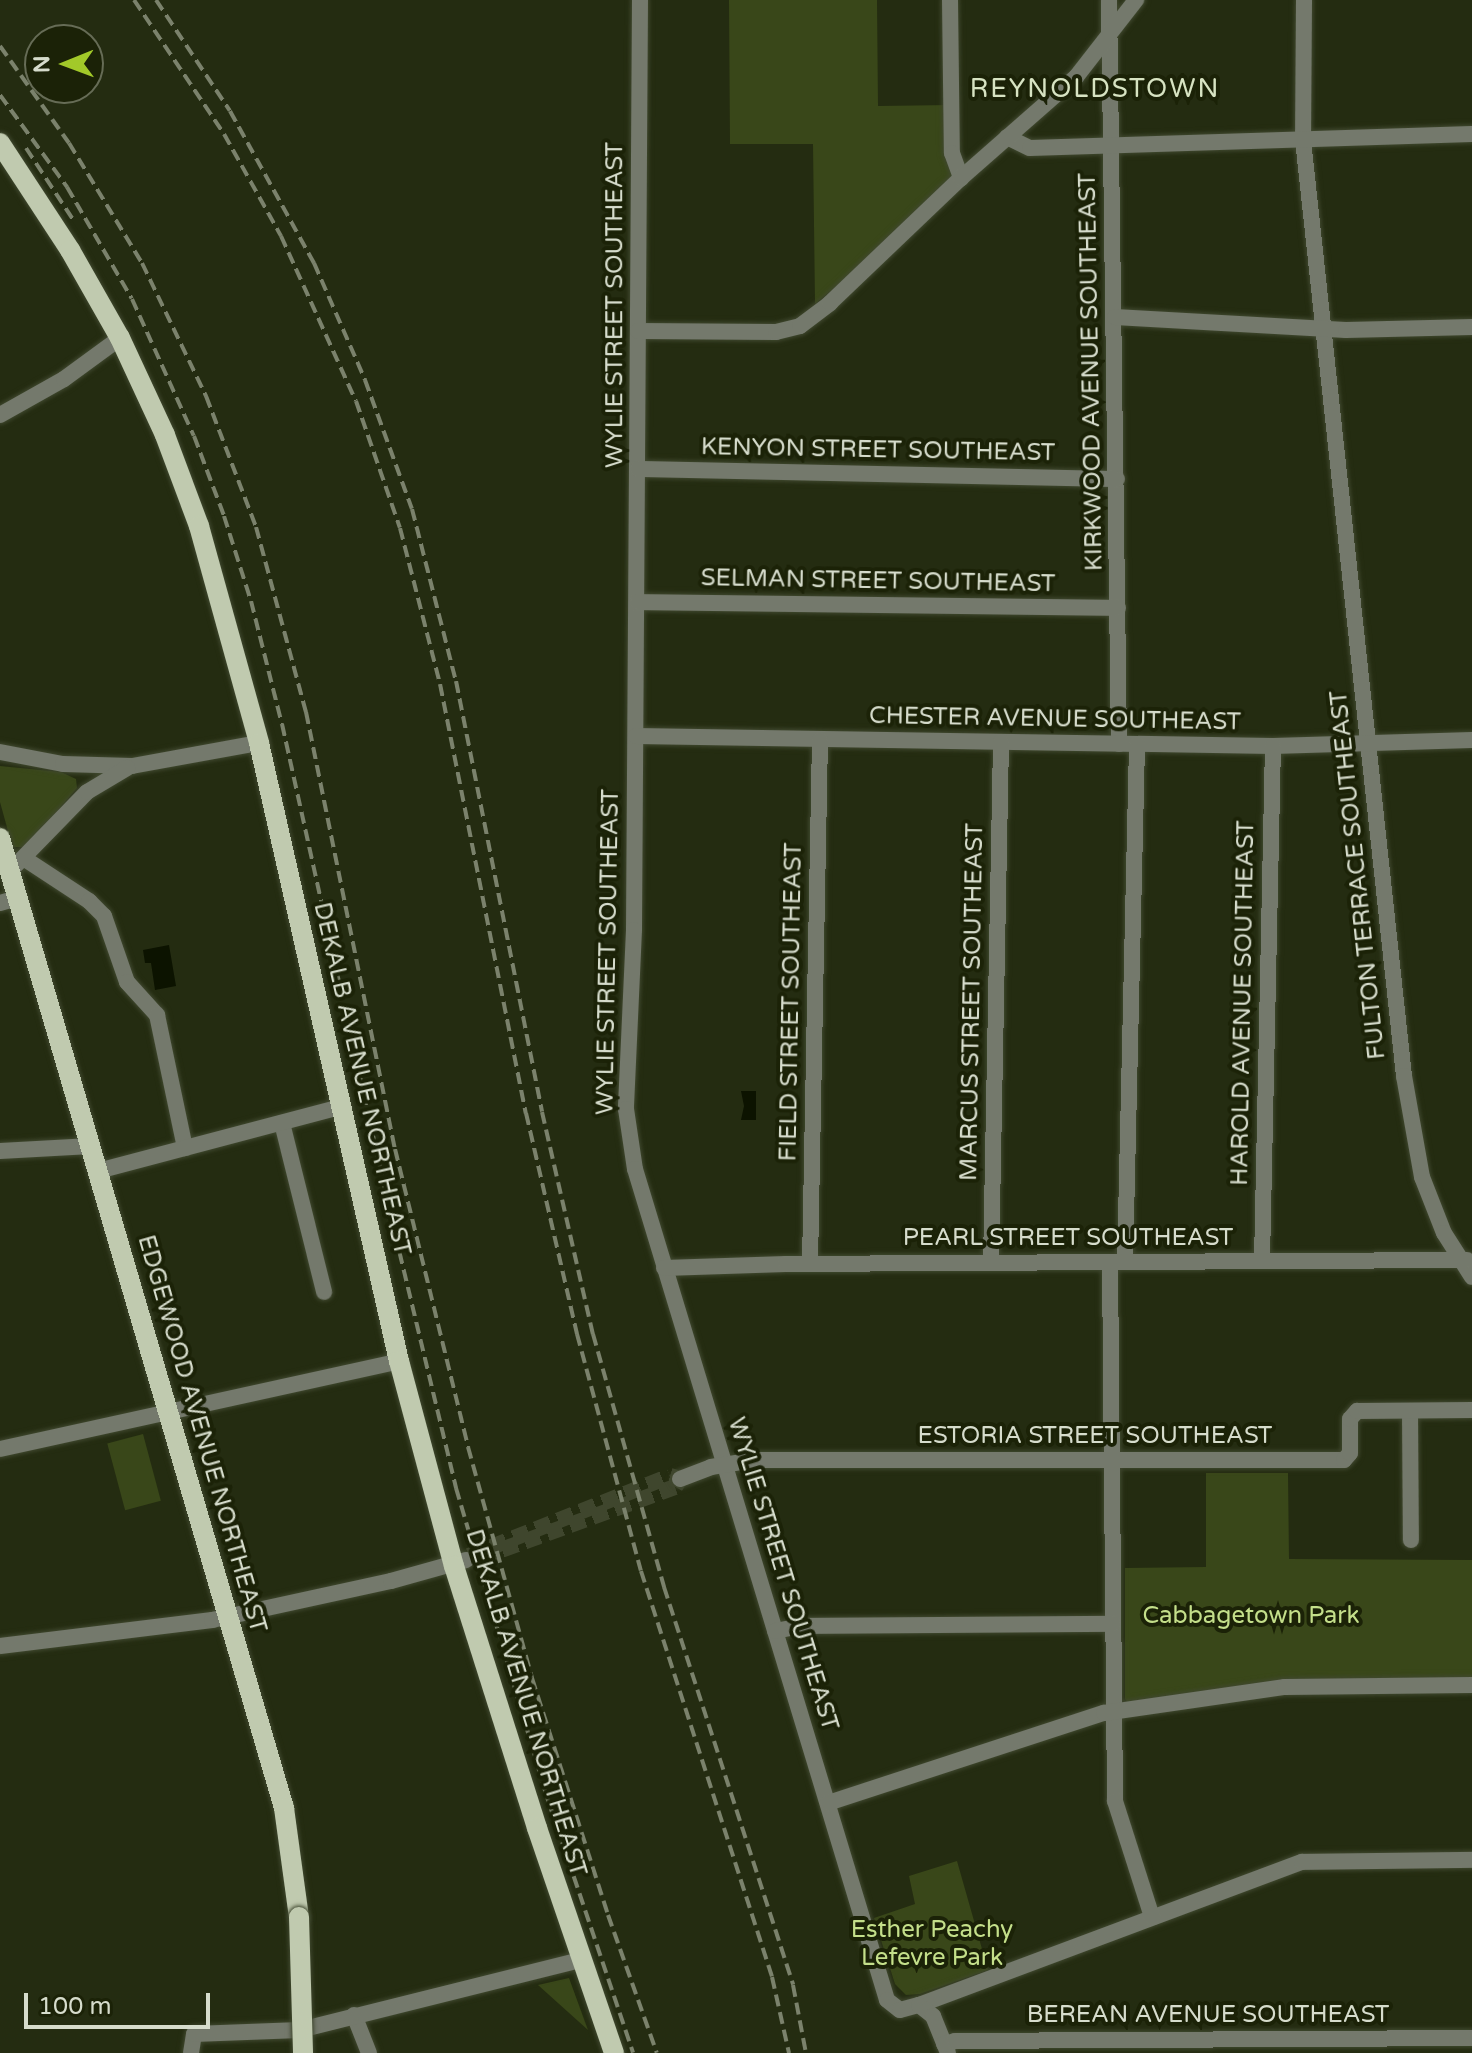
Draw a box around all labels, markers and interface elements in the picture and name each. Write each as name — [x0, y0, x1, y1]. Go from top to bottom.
north arrow — [24, 24, 104, 104]
text: N — [29, 55, 55, 73]
district label: REYNOLDSTOWN — [970, 73, 1220, 105]
street label: WYLIE STREET SOUTHEAST — [601, 142, 629, 468]
street label: KIRKWOOD AVENUE SOUTHEAST — [1073, 173, 1109, 571]
street label: KENYON STREET SOUTHEAST — [701, 433, 1055, 467]
street label: SELMAN STREET SOUTHEAST — [701, 564, 1055, 598]
street label: FULTON TERRACE SOUTHEAST — [1324, 689, 1392, 1061]
street label: CHESTER AVENUE SOUTHEAST — [869, 701, 1241, 737]
street label: WYLIE STREET SOUTHEAST — [591, 789, 625, 1115]
street label: HAROLD AVENUE SOUTHEAST — [1225, 820, 1261, 1186]
street label: MARCUS STREET SOUTHEAST — [954, 823, 990, 1181]
street label: FIELD STREET SOUTHEAST — [774, 842, 808, 1162]
street label: DEKALB AVENUE NORTHEAST — [307, 900, 417, 1258]
street label: PEARL STREET SOUTHEAST — [903, 1224, 1233, 1252]
street label: EDGEWOOD AVENUE NORTHEAST — [131, 1232, 273, 1636]
street label: WYLIE STREET SOUTHEAST — [722, 1414, 844, 1734]
street label: ESTORIA STREET SOUTHEAST — [918, 1422, 1272, 1450]
street label: DEKALB AVENUE NORTHEAST — [459, 1526, 593, 1880]
park label: Cabbagetown Park — [1142, 1602, 1360, 1630]
park label: Esther Peachy Lefevre Park — [851, 1916, 1013, 1972]
scale bar — [28, 1977, 214, 2027]
text: 100 m — [38, 1992, 112, 2021]
street label: BEREAN AVENUE SOUTHEAST — [1027, 2001, 1389, 2029]

